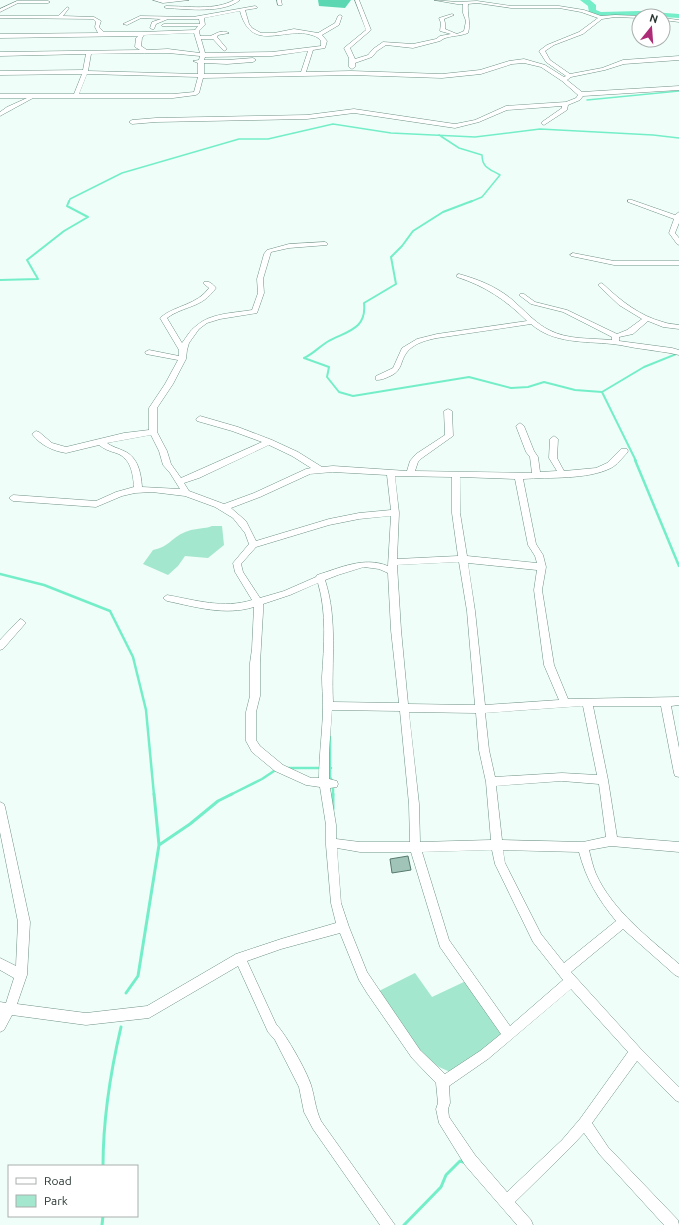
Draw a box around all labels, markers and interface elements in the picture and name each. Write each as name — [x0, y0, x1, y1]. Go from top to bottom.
north arrow — [631, 8, 671, 48]
text: N — [648, 11, 660, 25]
legend — [8, 1165, 138, 1217]
text: Road — [44, 1174, 72, 1187]
text: Park — [44, 1194, 68, 1207]

